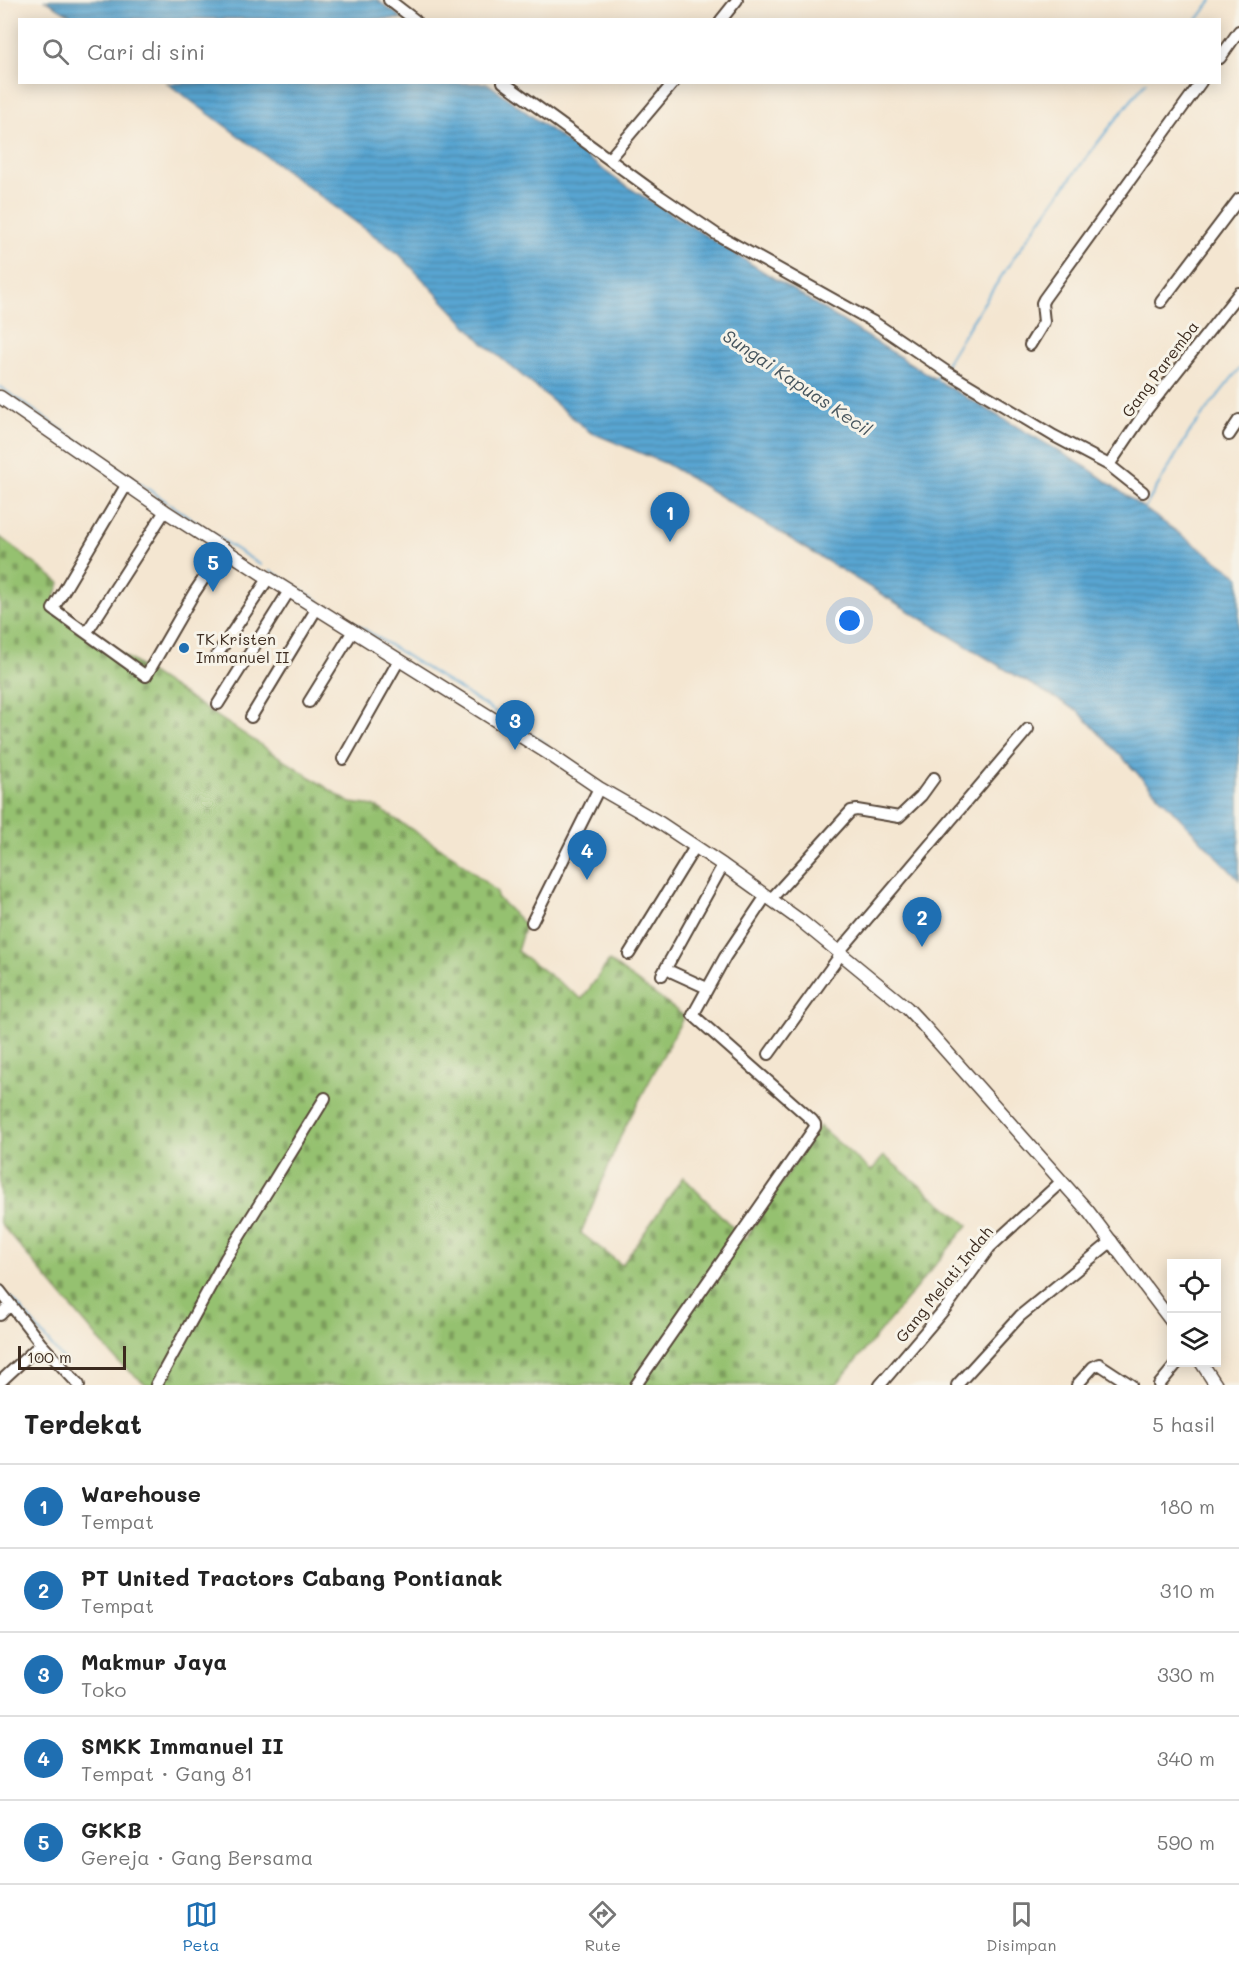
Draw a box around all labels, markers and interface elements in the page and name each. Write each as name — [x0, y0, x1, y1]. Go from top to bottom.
search box — [18, 18, 1221, 84]
icon: search — [39, 35, 72, 68]
text: Cari di sini — [87, 37, 205, 66]
street label: Gang Paremba — [1116, 316, 1203, 421]
water label: Sungai Kapuas Kecil — [719, 323, 877, 441]
pin: 1 — [650, 492, 690, 542]
pin: 5 — [194, 542, 232, 592]
your location — [835, 606, 864, 635]
place label: TK Kristen Immanuel II — [196, 628, 289, 667]
marker: TK Kristen Immanuel II — [177, 641, 191, 655]
pin: 3 — [496, 700, 534, 750]
pin: 4 — [568, 830, 606, 880]
pin: 2 — [902, 898, 942, 947]
street label: Gang Melati Indah — [890, 1221, 997, 1346]
map controls — [1167, 1259, 1221, 1367]
button: locate — [1167, 1259, 1221, 1313]
button: layers — [1167, 1313, 1221, 1367]
scale bar — [18, 1343, 126, 1370]
text: 100 m — [27, 1346, 72, 1367]
text: Terdekat — [24, 1407, 142, 1441]
text: 5 hasil — [1152, 1411, 1215, 1437]
text: Warehouse — [81, 1479, 201, 1508]
text: 1 — [39, 1493, 48, 1519]
text: 180 m — [1159, 1493, 1215, 1519]
text: Tempat — [81, 1508, 154, 1534]
text: PT United Tractors Cabang Pontianak — [81, 1563, 503, 1592]
text: 2 — [38, 1577, 49, 1603]
text: 310 m — [1160, 1577, 1215, 1603]
text: Tempat — [81, 1592, 154, 1618]
text: Makmur Jaya — [81, 1647, 227, 1676]
text: 3 — [38, 1661, 50, 1687]
text: 330 m — [1157, 1661, 1215, 1687]
text: Toko — [81, 1676, 126, 1702]
text: SMKK Immanuel II — [81, 1731, 284, 1760]
text: 4 — [37, 1745, 50, 1771]
text: 340 m — [1157, 1745, 1215, 1771]
text: Tempat · Gang 81 — [81, 1760, 253, 1786]
text: GKKB — [81, 1815, 142, 1844]
text: 5 — [38, 1829, 49, 1855]
text: 590 m — [1157, 1829, 1215, 1855]
text: Gereja · Gang Bersama — [81, 1844, 313, 1870]
tab: Peta — [183, 1898, 219, 1955]
tab: Rute — [585, 1898, 621, 1955]
tab: Disimpan — [986, 1898, 1056, 1955]

